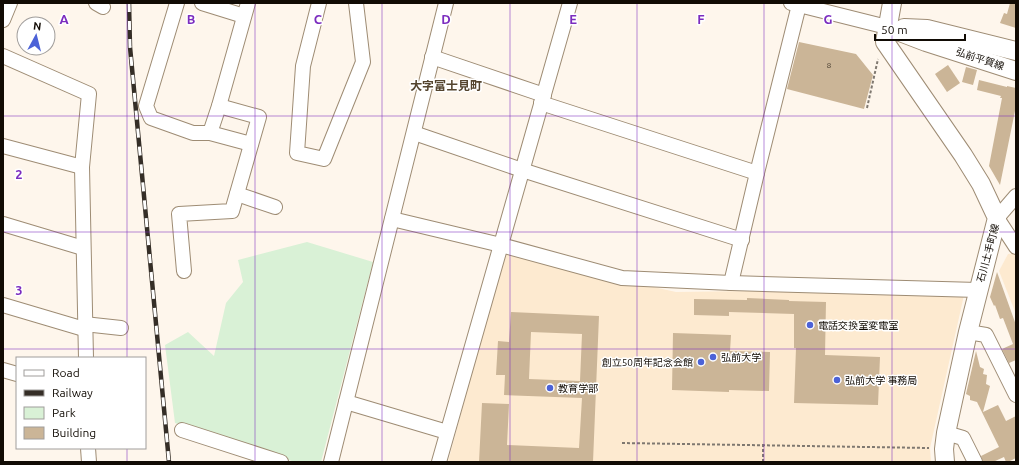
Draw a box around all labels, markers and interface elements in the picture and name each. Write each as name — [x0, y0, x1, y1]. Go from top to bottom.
text: A — [59, 12, 69, 26]
text: B — [187, 12, 196, 26]
text: C — [314, 12, 323, 26]
text: D — [441, 12, 451, 26]
text: E — [569, 12, 577, 26]
text: F — [697, 12, 705, 26]
text: G — [824, 12, 833, 26]
north arrow — [16, 16, 56, 56]
scale bar — [875, 16, 965, 42]
text: N — [32, 20, 42, 33]
text: 50 m — [881, 23, 908, 36]
street label: 弘前平賀線 — [955, 46, 1005, 72]
house number: 8 — [827, 61, 832, 70]
district label: 大字富士見町 — [410, 79, 482, 92]
text: 2 — [15, 167, 23, 181]
street label: 石川土手町線 — [975, 223, 1001, 283]
text: 3 — [15, 283, 23, 297]
marker: 電話交換室変電室 — [805, 320, 815, 330]
place label: 電話交換室変電室 — [818, 320, 898, 331]
marker: 弘前大学 — [708, 352, 718, 362]
place label: 弘前大学 — [721, 352, 761, 363]
legend — [16, 357, 146, 449]
place label: 創立50周年記念会館 — [602, 357, 693, 368]
marker: 創立50周年記念会館 — [696, 357, 706, 367]
text: Road — [52, 366, 80, 379]
marker: 弘前大学 事務局 — [832, 375, 842, 385]
place label: 弘前大学 事務局 — [845, 375, 917, 386]
marker: 教育学部 — [545, 383, 555, 393]
place label: 教育学部 — [558, 383, 598, 394]
text: Railway — [52, 386, 93, 399]
text: Park — [52, 406, 76, 419]
text: Building — [52, 426, 96, 439]

